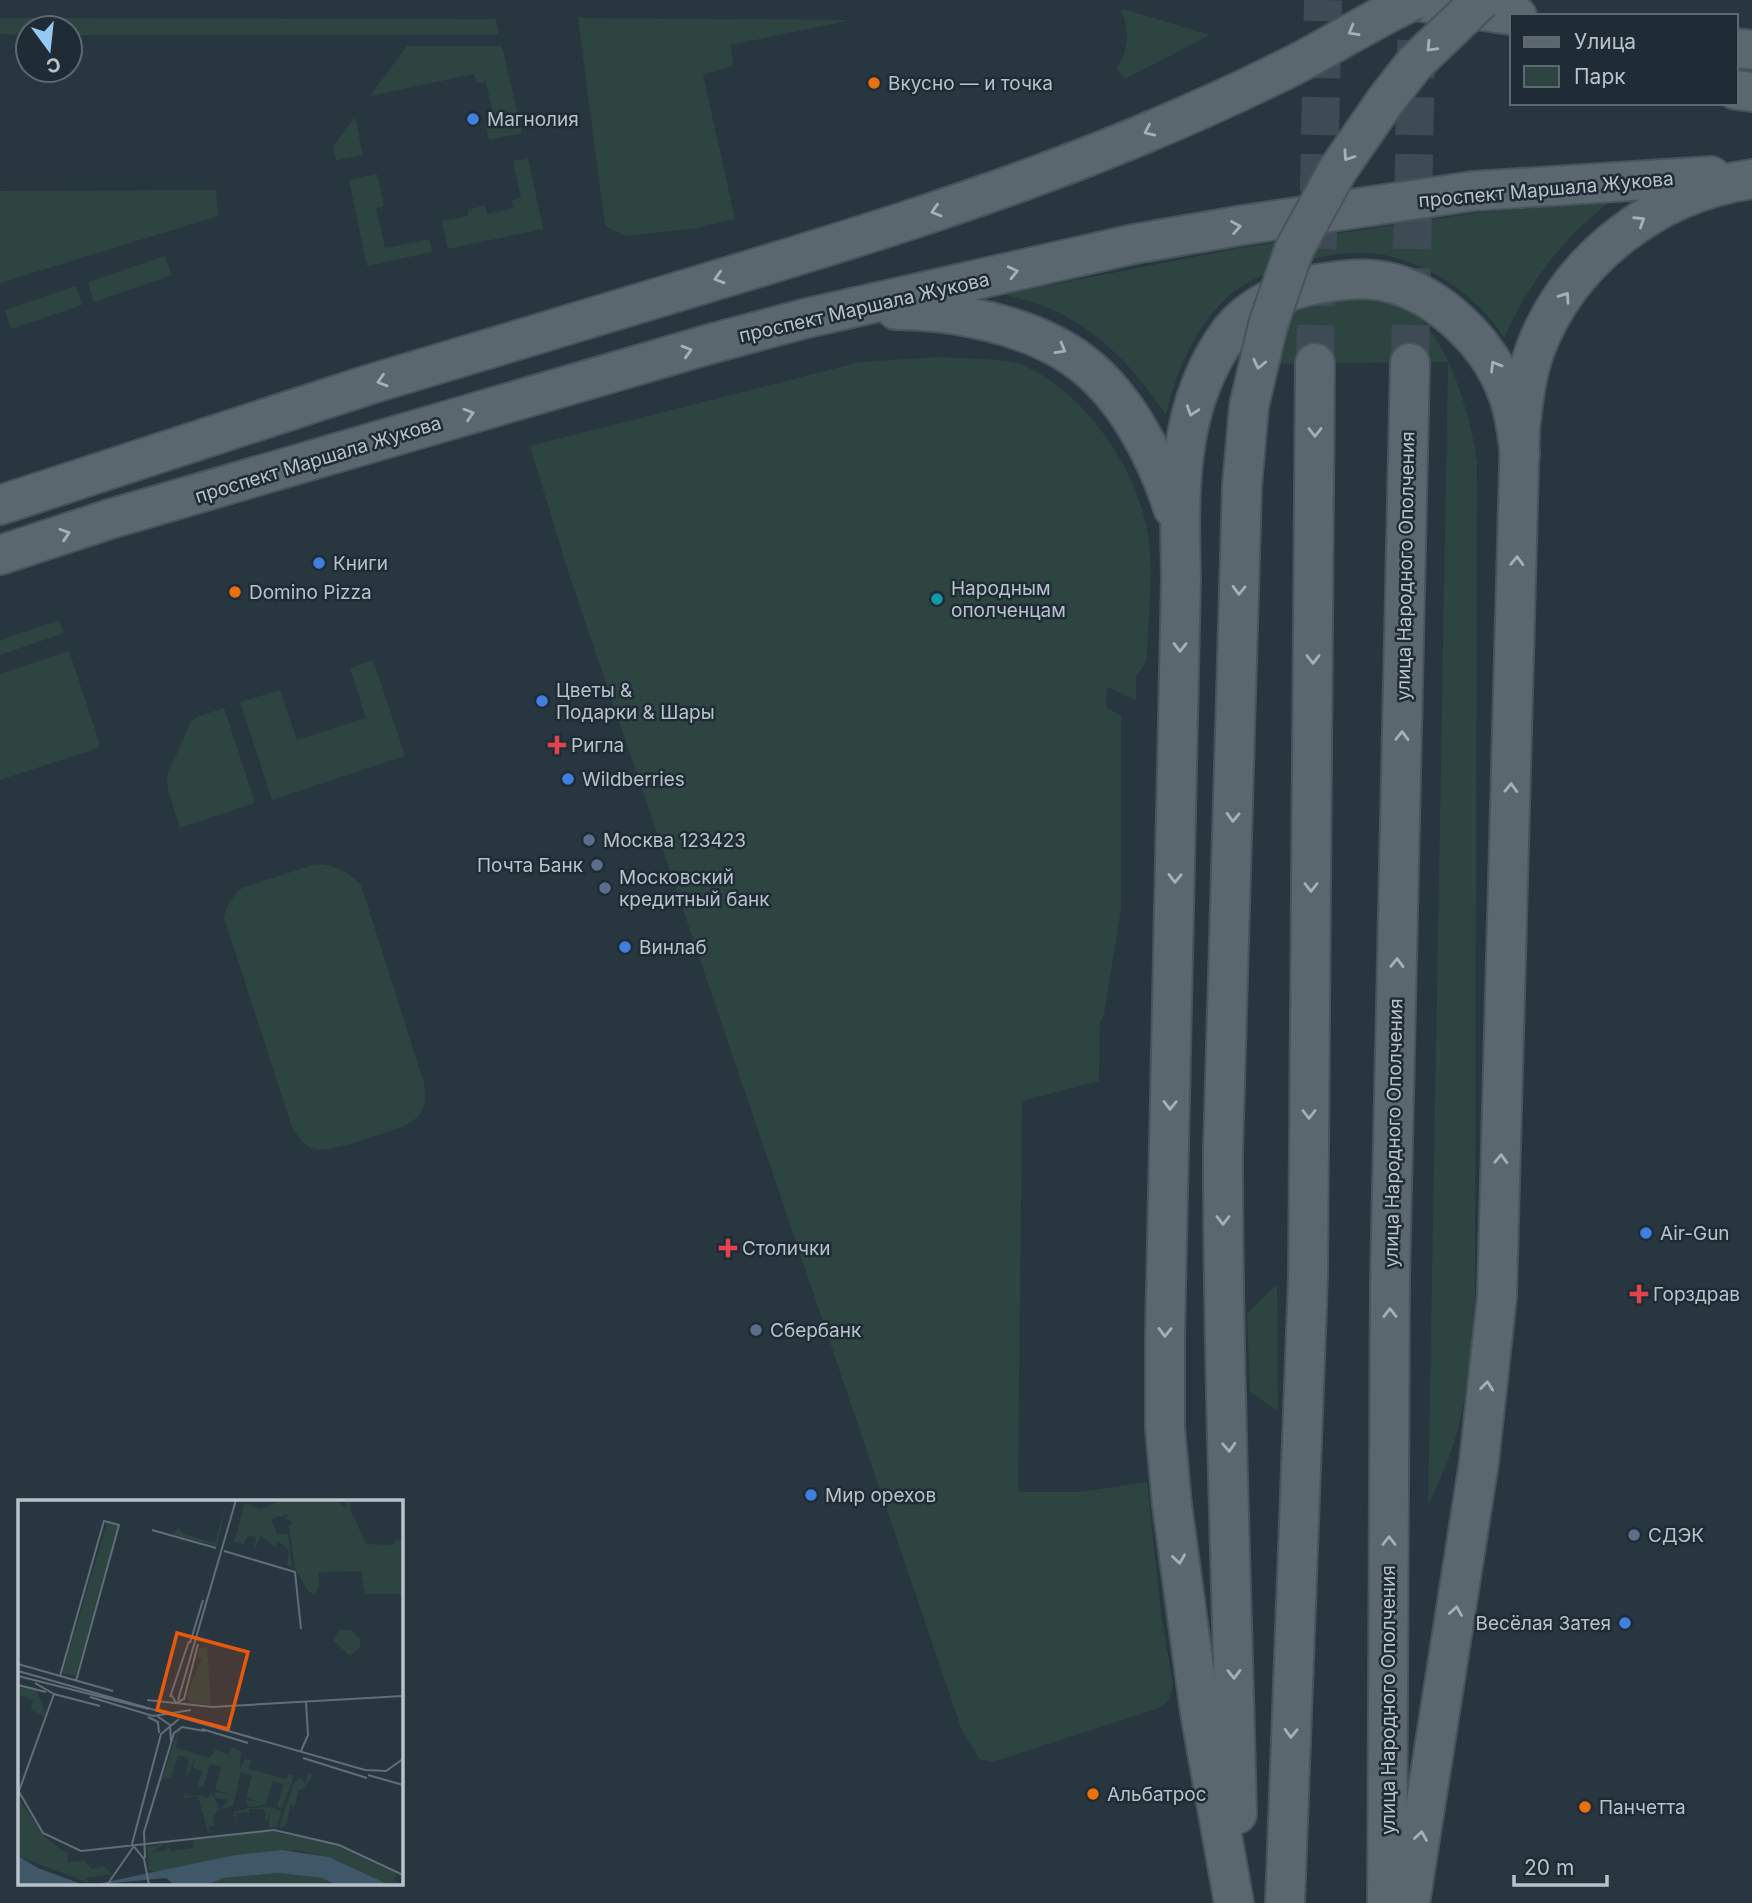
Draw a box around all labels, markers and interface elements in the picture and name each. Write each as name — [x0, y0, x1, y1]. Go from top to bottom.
north arrow — [14, 14, 84, 84]
legend — [1510, 14, 1738, 105]
one-way arrow — [1348, 23, 1361, 36]
text: Улица — [1574, 29, 1636, 54]
one-way arrow — [1426, 38, 1439, 51]
text: С — [44, 52, 63, 78]
text: Парк — [1574, 64, 1626, 89]
place label: Вкусно — и точка — [888, 72, 1053, 95]
marker: Вкусно — и точка — [866, 75, 882, 91]
place label: Магнолия — [487, 108, 579, 131]
marker: Магнолия — [465, 111, 481, 127]
one-way arrow — [1144, 123, 1157, 137]
one-way arrow — [1343, 148, 1356, 161]
street label: проспект Маршала Жукова — [1417, 167, 1675, 212]
one-way arrow — [931, 202, 943, 217]
one-way arrow — [1632, 217, 1645, 230]
one-way arrow — [1230, 220, 1242, 235]
one-way arrow — [1007, 266, 1019, 280]
street label: проспект Маршала Жукова — [737, 267, 991, 347]
one-way arrow — [713, 270, 726, 284]
one-way arrow — [1557, 292, 1569, 305]
one-way arrow — [1053, 341, 1066, 354]
one-way arrow — [681, 344, 693, 359]
one-way arrow — [1252, 358, 1267, 370]
one-way arrow — [1490, 360, 1503, 373]
one-way arrow — [376, 372, 388, 387]
one-way arrow — [1186, 404, 1200, 416]
one-way arrow — [463, 407, 475, 422]
street label: проспект Маршала Жукова — [192, 411, 444, 508]
one-way arrow — [1307, 427, 1323, 437]
street label: улица Народного Ополчения — [1392, 431, 1419, 701]
one-way arrow — [58, 528, 71, 542]
place label: Книги — [333, 552, 388, 575]
marker: Книги — [311, 555, 327, 571]
one-way arrow — [1509, 555, 1525, 565]
place label: Народным ополченцам — [951, 577, 1066, 622]
place label: Domino Pizza — [249, 581, 372, 604]
marker: Domino Pizza — [227, 584, 243, 600]
one-way arrow — [1232, 584, 1247, 595]
marker: Народным ополченцам — [929, 591, 945, 607]
one-way arrow — [1172, 642, 1187, 653]
one-way arrow — [1305, 654, 1321, 665]
place label: Цветы & Подарки & Шары — [556, 679, 715, 724]
marker: Цветы & Подарки & Шары — [534, 693, 550, 709]
one-way arrow — [1394, 730, 1409, 741]
place label: Ригла — [571, 734, 624, 757]
marker: Ригла — [549, 737, 565, 753]
place label: Wildberries — [582, 768, 685, 791]
marker: Wildberries — [560, 771, 576, 787]
one-way arrow — [1503, 782, 1519, 793]
one-way arrow — [1225, 812, 1240, 823]
place label: Москва 123423 — [603, 829, 746, 852]
marker: Москва 123423 — [581, 832, 597, 848]
place label: Почта Банк — [477, 854, 584, 877]
marker: Почта Банк — [589, 857, 605, 873]
place label: Московский кредитный банк — [619, 866, 770, 911]
one-way arrow — [1167, 872, 1182, 883]
marker: Московский кредитный банк — [597, 880, 613, 896]
one-way arrow — [1303, 882, 1319, 892]
place label: Винлаб — [639, 936, 707, 959]
marker: Винлаб — [617, 939, 633, 955]
one-way arrow — [1389, 958, 1405, 968]
street label: улица Народного Ополчения — [1380, 998, 1407, 1268]
one-way arrow — [1162, 1100, 1177, 1111]
one-way arrow — [1301, 1109, 1317, 1120]
one-way arrow — [1493, 1153, 1508, 1164]
one-way arrow — [1215, 1215, 1231, 1225]
place label: Air-Gun — [1660, 1222, 1730, 1245]
marker: Air-Gun — [1638, 1225, 1654, 1241]
place label: Столички — [742, 1237, 830, 1260]
marker: Столички — [720, 1240, 736, 1256]
place label: Горздрав — [1653, 1283, 1740, 1306]
marker: Горздрав — [1631, 1286, 1647, 1302]
one-way arrow — [1382, 1308, 1398, 1318]
place label: Сбербанк — [770, 1319, 862, 1342]
marker: Сбербанк — [748, 1322, 764, 1338]
one-way arrow — [1157, 1328, 1173, 1338]
one-way arrow — [1479, 1380, 1494, 1391]
one-way arrow — [1221, 1442, 1236, 1453]
place label: Мир орехов — [825, 1484, 936, 1507]
marker: Мир орехов — [803, 1487, 819, 1503]
inset map — [18, 1500, 402, 1885]
place label: СДЭК — [1648, 1524, 1704, 1547]
marker: СДЭК — [1626, 1527, 1642, 1543]
one-way arrow — [1381, 1535, 1397, 1546]
one-way arrow — [1172, 1553, 1187, 1565]
street label: улица Народного Ополчения — [1377, 1565, 1400, 1835]
one-way arrow — [1448, 1605, 1463, 1617]
place label: Весёлая Затея — [1476, 1612, 1611, 1635]
marker: Весёлая Затея — [1617, 1615, 1633, 1631]
one-way arrow — [1226, 1670, 1242, 1680]
one-way arrow — [1283, 1728, 1298, 1739]
place label: Альбатрос — [1107, 1783, 1207, 1806]
marker: Альбатрос — [1085, 1786, 1101, 1802]
place label: Панчетта — [1599, 1796, 1686, 1819]
marker: Панчетта — [1577, 1799, 1593, 1815]
one-way arrow — [1413, 1830, 1428, 1841]
scale bar — [1514, 1843, 1607, 1887]
text: 20 m — [1524, 1855, 1574, 1880]

